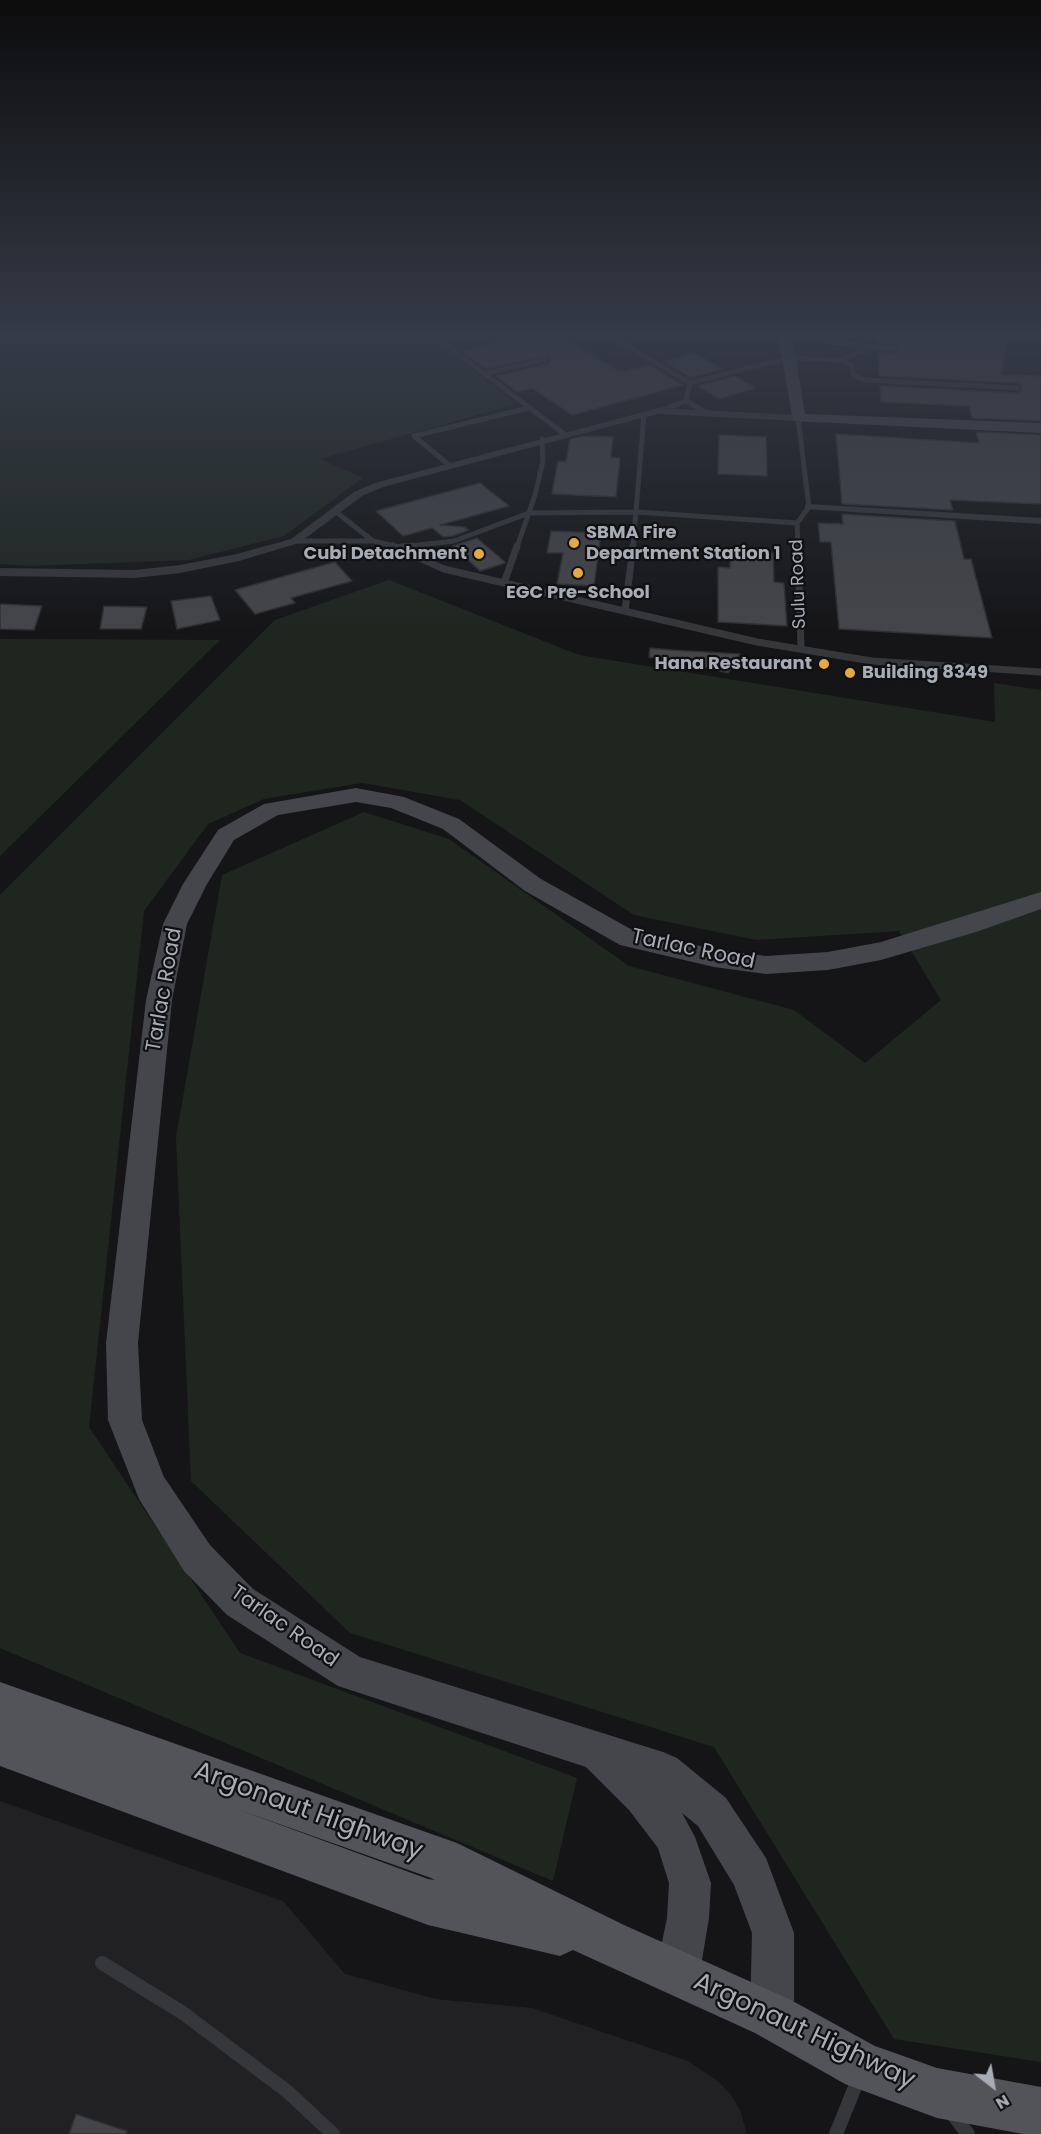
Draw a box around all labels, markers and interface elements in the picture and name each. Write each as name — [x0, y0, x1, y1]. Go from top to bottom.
place label: SBMA Fire Department Station 1 — [586, 522, 780, 564]
marker: SBMA Fire Department Station 1 — [567, 536, 581, 550]
street label: Sulu Road — [787, 539, 811, 629]
place label: Cubi Detachment — [303, 543, 467, 565]
marker: Cubi Detachment — [472, 547, 486, 561]
marker: EGC Pre-School — [571, 566, 585, 580]
place label: EGC Pre-School — [506, 582, 650, 604]
place label: Hana Restaurant — [655, 653, 812, 675]
marker: Hana Restaurant — [817, 657, 831, 671]
place label: Building 8349 — [862, 662, 988, 684]
marker: Building 8349 — [843, 666, 857, 680]
street label: Tarlac Road — [629, 925, 757, 975]
street label: Tarlac Road — [142, 926, 188, 1054]
street label: Tarlac Road — [225, 1581, 343, 1673]
street label: Argonaut Highway — [190, 1756, 426, 1868]
street label: Argonaut Highway — [688, 1967, 920, 2097]
north arrow — [963, 2056, 1023, 2116]
text: N — [991, 2089, 1014, 2115]

